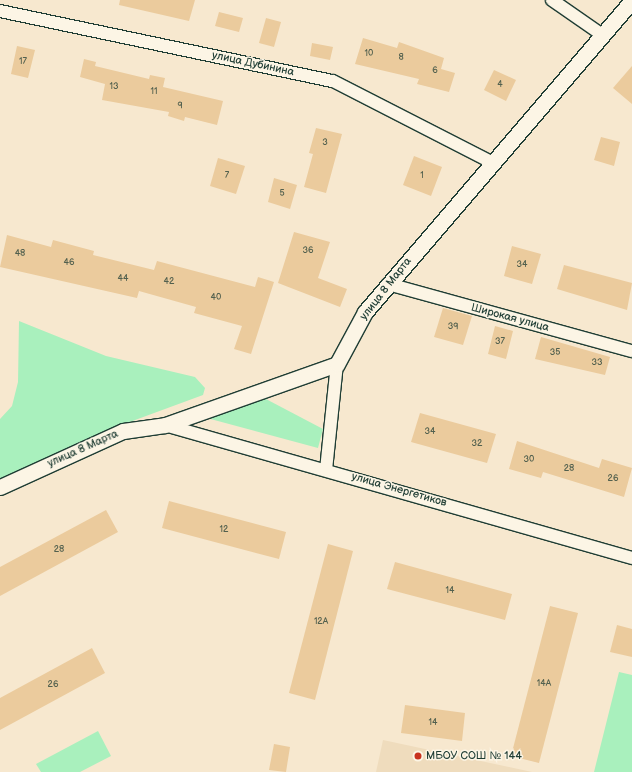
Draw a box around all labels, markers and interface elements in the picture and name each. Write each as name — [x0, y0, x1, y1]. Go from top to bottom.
street label: улица Дубинина — [211, 49, 295, 79]
house number: 10 — [365, 49, 373, 59]
house number: 8 — [398, 53, 404, 63]
house number: 17 — [19, 57, 27, 67]
house number: 6 — [432, 66, 438, 76]
house number: 4 — [497, 80, 503, 90]
house number: 13 — [109, 82, 119, 92]
house number: 11 — [151, 87, 157, 97]
house number: 9 — [177, 101, 183, 111]
house number: 3 — [322, 138, 328, 148]
house number: 7 — [225, 171, 229, 181]
house number: 1 — [420, 171, 424, 181]
house number: 5 — [279, 189, 285, 199]
house number: 36 — [302, 246, 314, 256]
house number: 48 — [15, 249, 25, 259]
street label: улица 8 Марта — [357, 255, 415, 323]
house number: 46 — [64, 258, 74, 268]
house number: 34 — [516, 260, 528, 270]
house number: 44 — [118, 274, 128, 284]
house number: 42 — [164, 277, 174, 287]
house number: 40 — [211, 293, 221, 303]
street label: Широкая улица — [469, 301, 551, 335]
house number: 39 — [448, 322, 458, 332]
house number: 37 — [495, 337, 505, 347]
house number: 35 — [550, 348, 560, 358]
house number: 33 — [591, 358, 603, 368]
house number: 34 — [424, 427, 436, 437]
street label: улица 8 Марта — [46, 428, 120, 470]
house number: 32 — [472, 439, 482, 449]
house number: 30 — [524, 455, 534, 465]
house number: 28 — [564, 464, 574, 474]
street label: улица Энергетиков — [350, 470, 448, 510]
house number: 26 — [608, 474, 618, 484]
house number: 12 — [220, 525, 228, 535]
house number: 28 — [54, 545, 64, 555]
house number: 14 — [446, 586, 454, 596]
house number: 12А — [314, 617, 328, 627]
house number: 14А — [537, 679, 551, 689]
house number: 26 — [48, 680, 58, 690]
house number: 14 — [429, 718, 437, 728]
place label: МБОУ СОШ № 144 — [426, 749, 522, 763]
marker: МБОУ СОШ № 144 — [413, 751, 423, 761]

